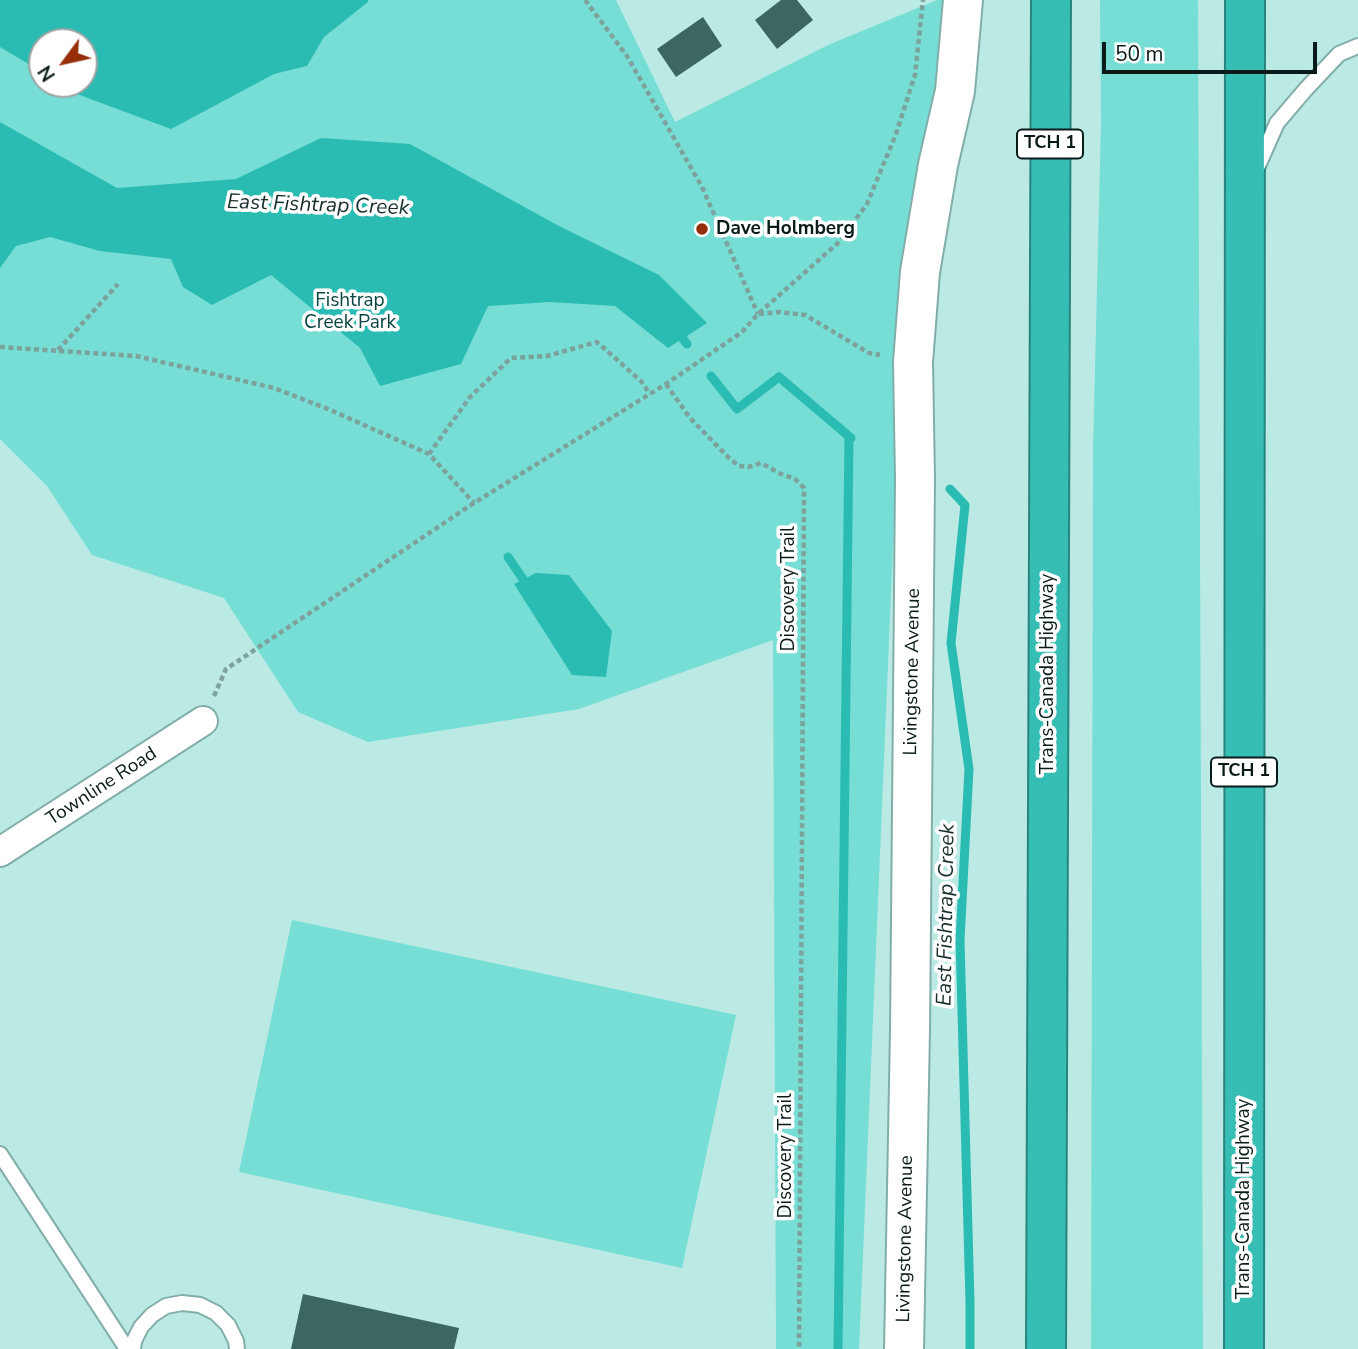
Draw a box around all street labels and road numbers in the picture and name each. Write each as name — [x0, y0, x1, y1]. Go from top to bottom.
road number: TCH 1 — [1017, 130, 1083, 159]
street label: Discovery Trail — [778, 526, 800, 652]
street label: Trans-Canada Highway — [1037, 574, 1059, 774]
street label: Livingstone Avenue — [900, 588, 926, 756]
street label: Townline Road — [42, 743, 162, 831]
road number: TCH 1 — [1211, 758, 1277, 786]
street label: Discovery Trail — [775, 1093, 797, 1219]
street label: Trans-Canada Highway — [1233, 1099, 1255, 1299]
street label: Livingstone Avenue — [893, 1155, 919, 1323]

